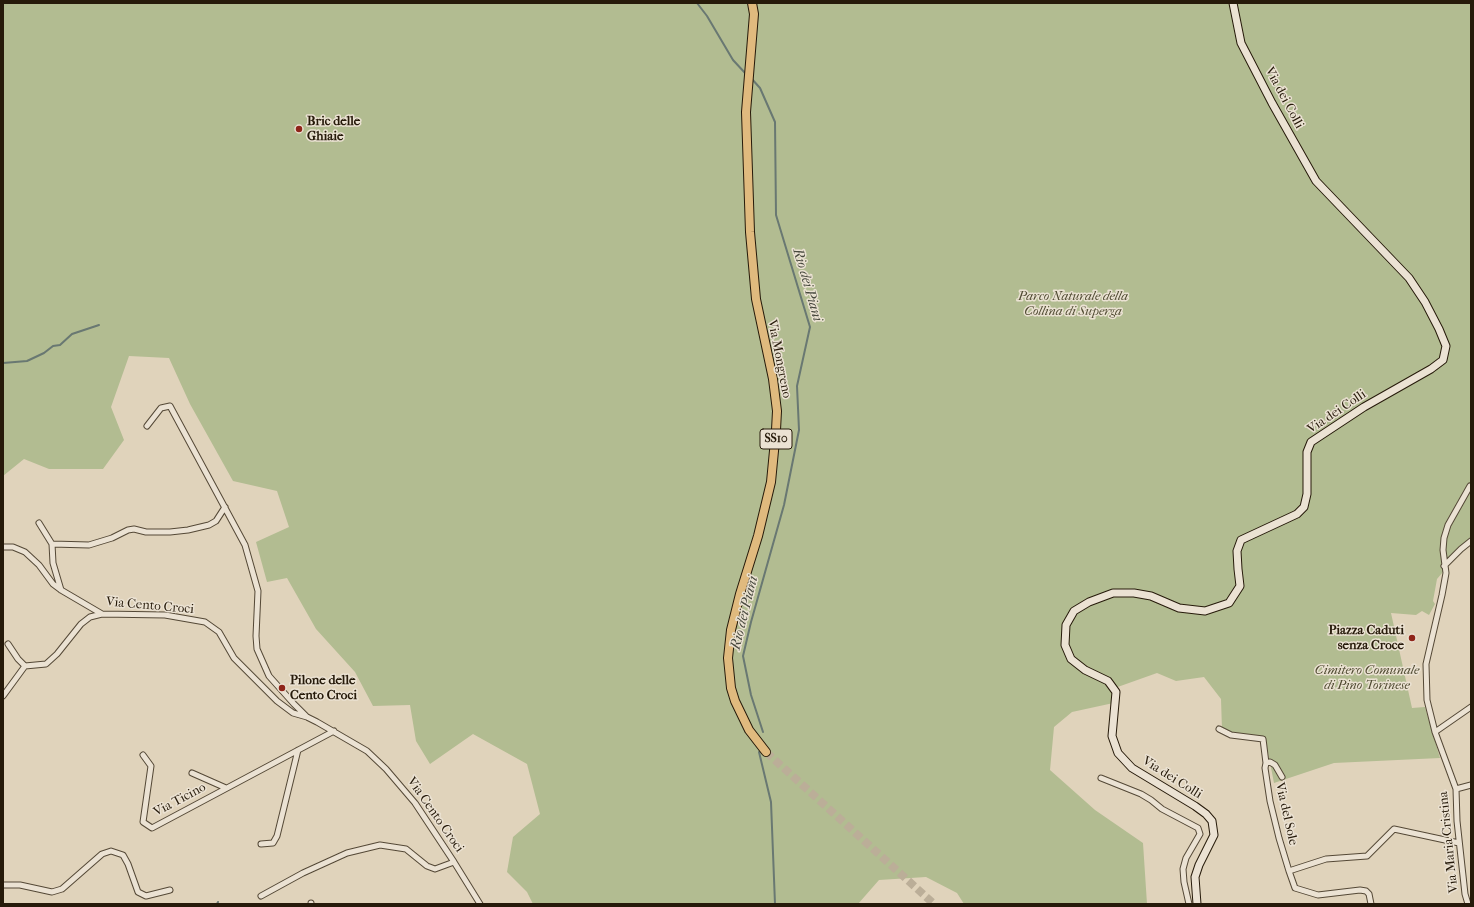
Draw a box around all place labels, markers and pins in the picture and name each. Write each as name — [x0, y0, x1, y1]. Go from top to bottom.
place label: Bric delle Ghiaie — [307, 114, 360, 145]
marker: Bric delle Ghiaie — [294, 124, 304, 134]
place label: Piazza Caduti senza Croce — [1328, 623, 1404, 654]
marker: Piazza Caduti senza Croce — [1407, 633, 1417, 643]
place label: Pilone delle Cento Croci — [290, 673, 357, 704]
marker: Pilone delle Cento Croci — [277, 683, 287, 693]

